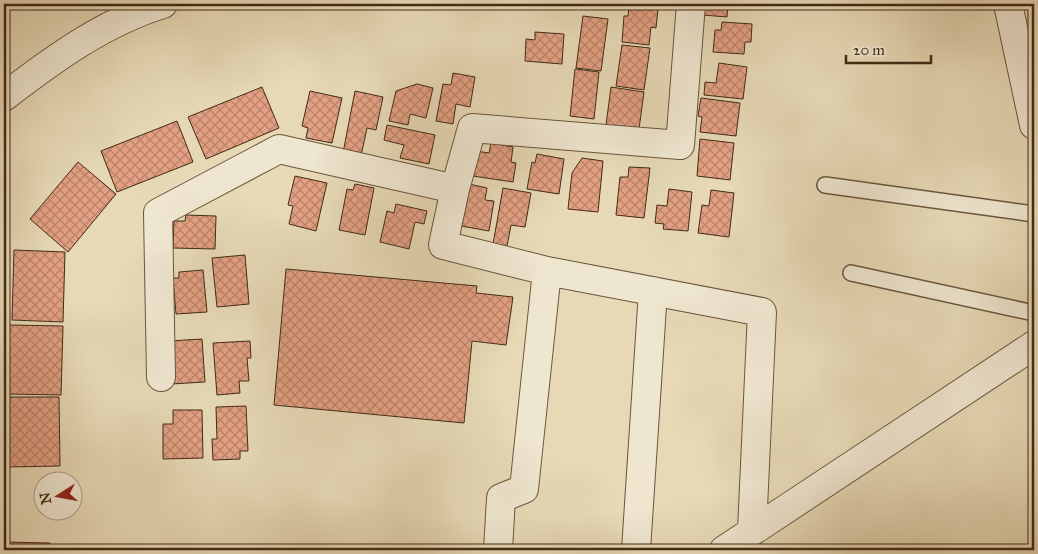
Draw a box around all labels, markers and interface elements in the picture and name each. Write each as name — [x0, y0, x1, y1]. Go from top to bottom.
scale bar — [846, 32, 930, 64]
text: 20 m — [853, 41, 885, 59]
north arrow — [32, 472, 82, 522]
text: N — [36, 491, 55, 506]

